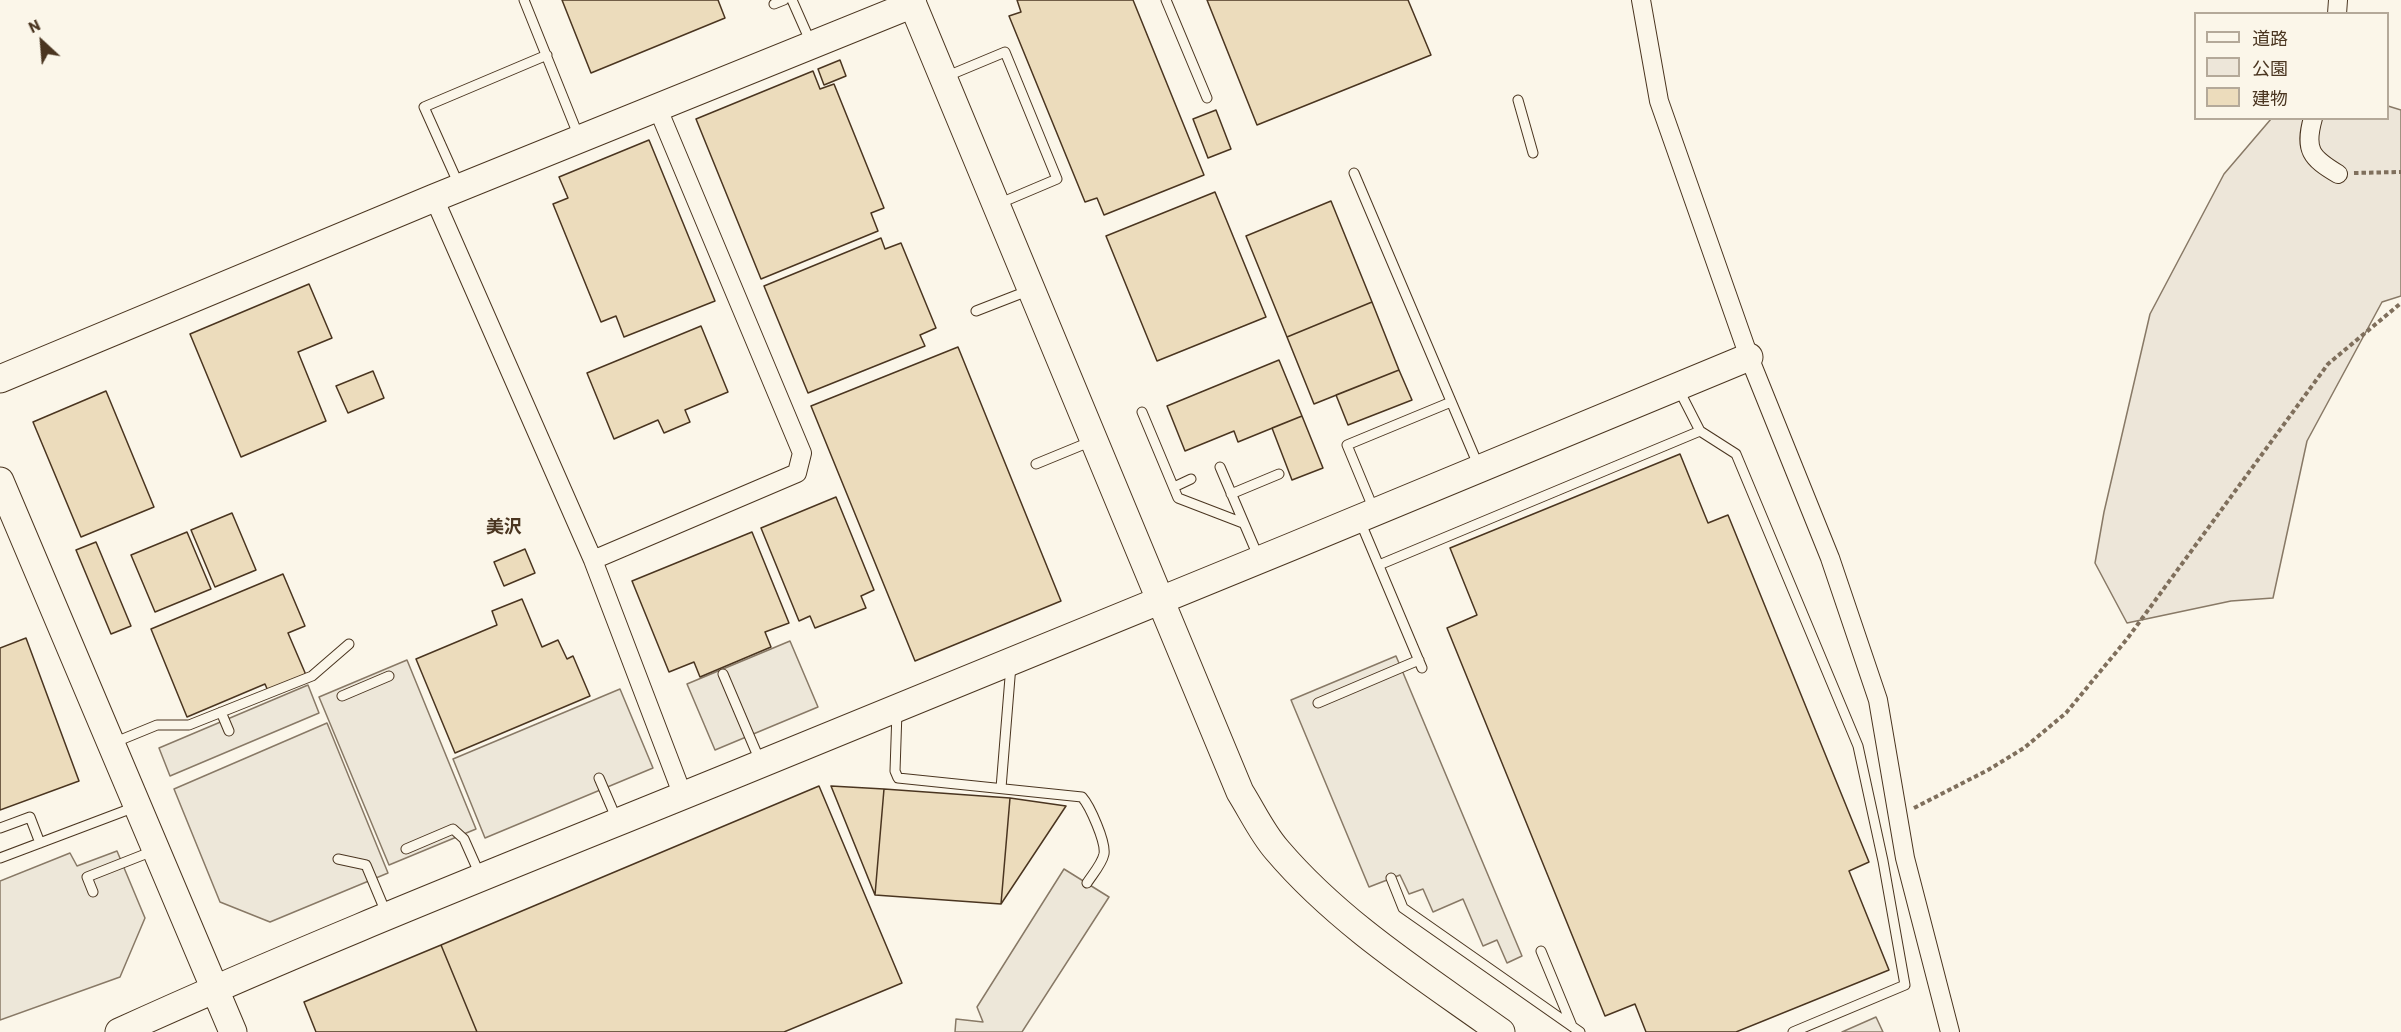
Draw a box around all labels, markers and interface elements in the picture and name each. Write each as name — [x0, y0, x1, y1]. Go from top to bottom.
north arrow — [12, 12, 72, 72]
legend — [2194, 12, 2389, 120]
text: N — [25, 15, 43, 36]
text: 道路 — [2252, 27, 2288, 49]
text: 公園 — [2252, 57, 2288, 79]
text: 建物 — [2252, 87, 2288, 109]
district label: 美沢 — [486, 516, 522, 538]

